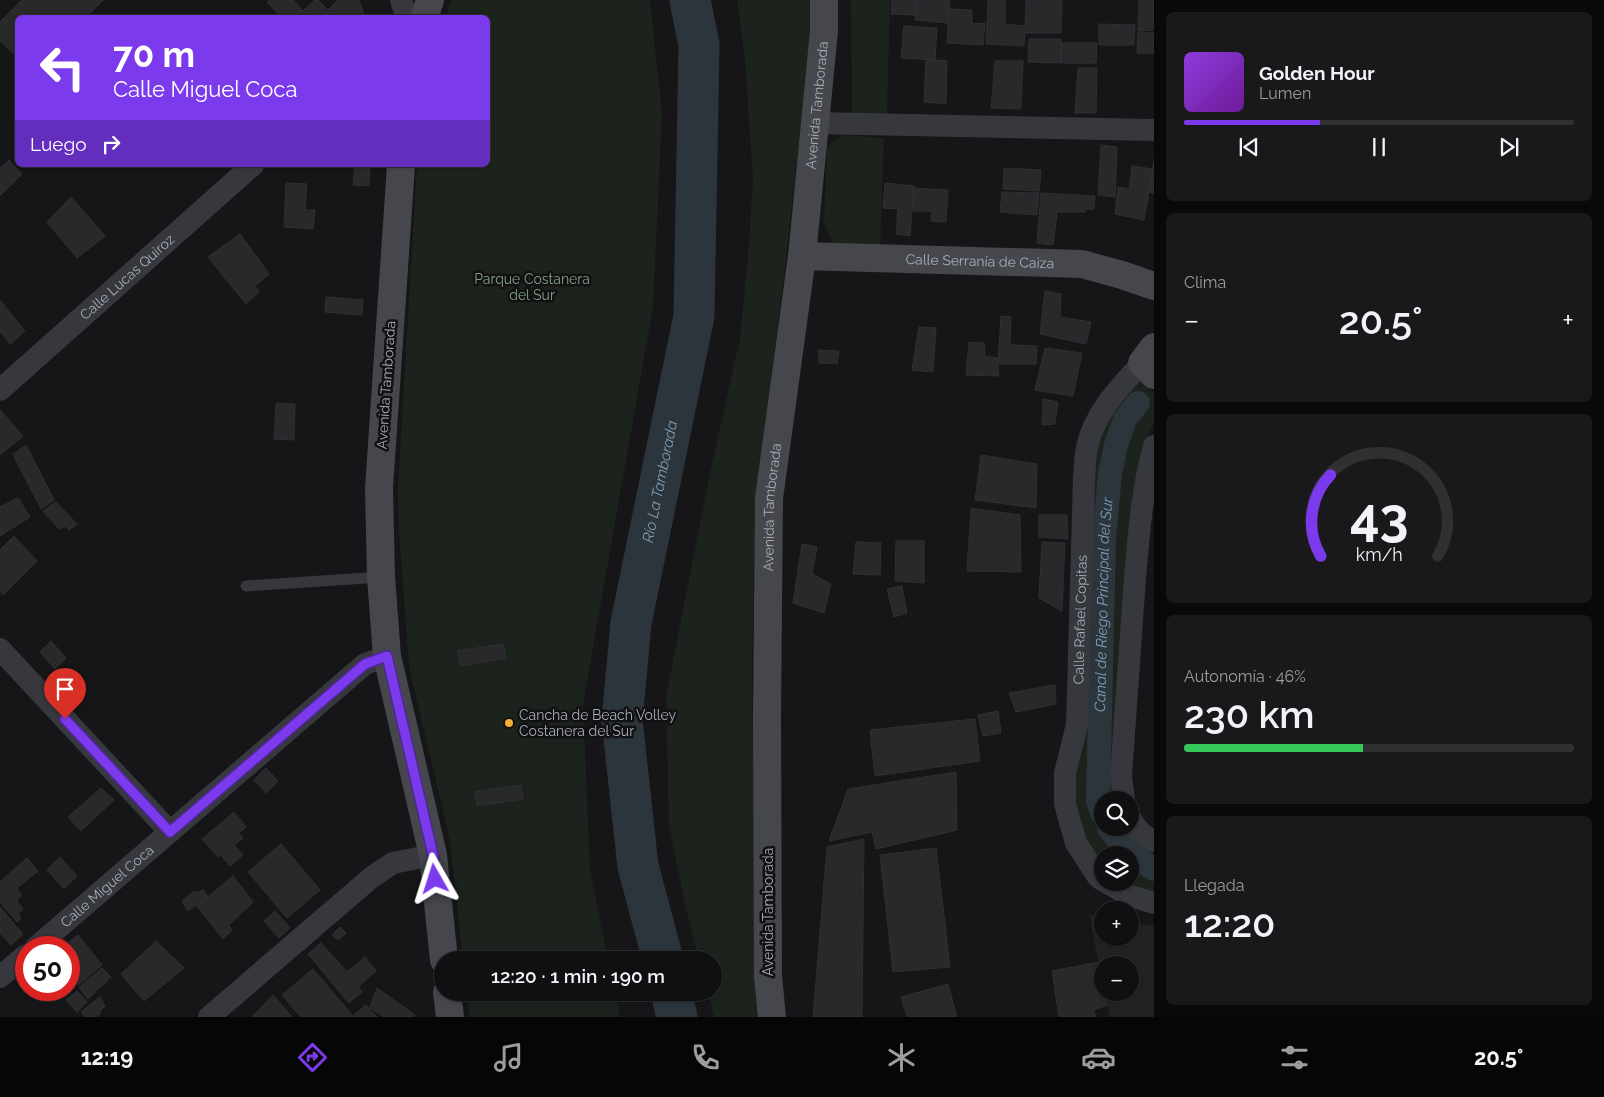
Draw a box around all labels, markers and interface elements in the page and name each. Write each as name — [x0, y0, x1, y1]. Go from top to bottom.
text: 70 m — [113, 34, 195, 75]
icon: left — [30, 35, 95, 100]
street label: Avenida Tamborada — [803, 40, 831, 170]
text: Golden Hour — [1259, 62, 1375, 84]
text: Calle Miguel Coca — [113, 76, 297, 102]
text: Lumen — [1259, 84, 1311, 103]
icon: right — [97, 130, 125, 158]
text: Luego — [30, 133, 87, 155]
icon: previous — [1235, 133, 1263, 161]
icon: pause — [1365, 133, 1393, 161]
icon: next — [1495, 133, 1523, 161]
street label: Calle Lucas Quiroz — [77, 231, 177, 323]
street label: Calle Serranía de Caiza — [905, 251, 1054, 271]
park label: Parque Costanera del Sur — [474, 271, 590, 303]
text: Clima — [1184, 273, 1226, 292]
text: 20.5° — [1339, 298, 1423, 343]
text: − — [1184, 304, 1199, 337]
text: + — [1562, 304, 1574, 337]
street label: Avenida Tamborada — [374, 320, 398, 450]
water label: Río La Tamborada — [639, 419, 681, 544]
street label: Avenida Tamborada — [760, 442, 784, 572]
text: 43 — [1350, 486, 1408, 547]
water label: Canal de Riego Principal del Sur — [1091, 496, 1117, 712]
text: km/h — [1355, 544, 1403, 565]
street label: Calle Rafael Copitas — [1070, 554, 1090, 684]
text: Autonomía · 46% — [1184, 667, 1306, 686]
pin — [44, 668, 86, 719]
icon: arrive — [51, 675, 79, 703]
text: 230 km — [1184, 692, 1315, 737]
place label: Cancha de Beach Volley Costanera del Sur — [519, 707, 677, 739]
marker: Cancha de Beach Volley Costanera del Sur — [503, 717, 515, 729]
map controls — [1094, 791, 1139, 1001]
button: search — [1094, 791, 1139, 836]
street label: Calle Miguel Coca — [57, 842, 157, 930]
button: layers — [1094, 846, 1139, 891]
street label: Avenida Tamborada — [760, 848, 776, 976]
position arrow — [408, 852, 460, 904]
text: Llegada — [1184, 876, 1244, 895]
button: + — [1094, 901, 1139, 946]
text: 12:20 — [1184, 901, 1275, 946]
speed limit sign: 50 — [15, 936, 80, 1001]
button: − — [1094, 956, 1139, 1001]
text: 12:20 · 1 min · 190 m — [491, 965, 665, 987]
icon: directions — [295, 1040, 330, 1075]
icon: music — [491, 1040, 526, 1075]
icon: phone — [688, 1040, 723, 1075]
icon: climate — [884, 1040, 919, 1075]
icon: car — [1081, 1040, 1116, 1075]
icon: filters — [1277, 1040, 1312, 1075]
text: 12:19 — [81, 1044, 133, 1070]
text: 20.5° — [1474, 1044, 1523, 1070]

